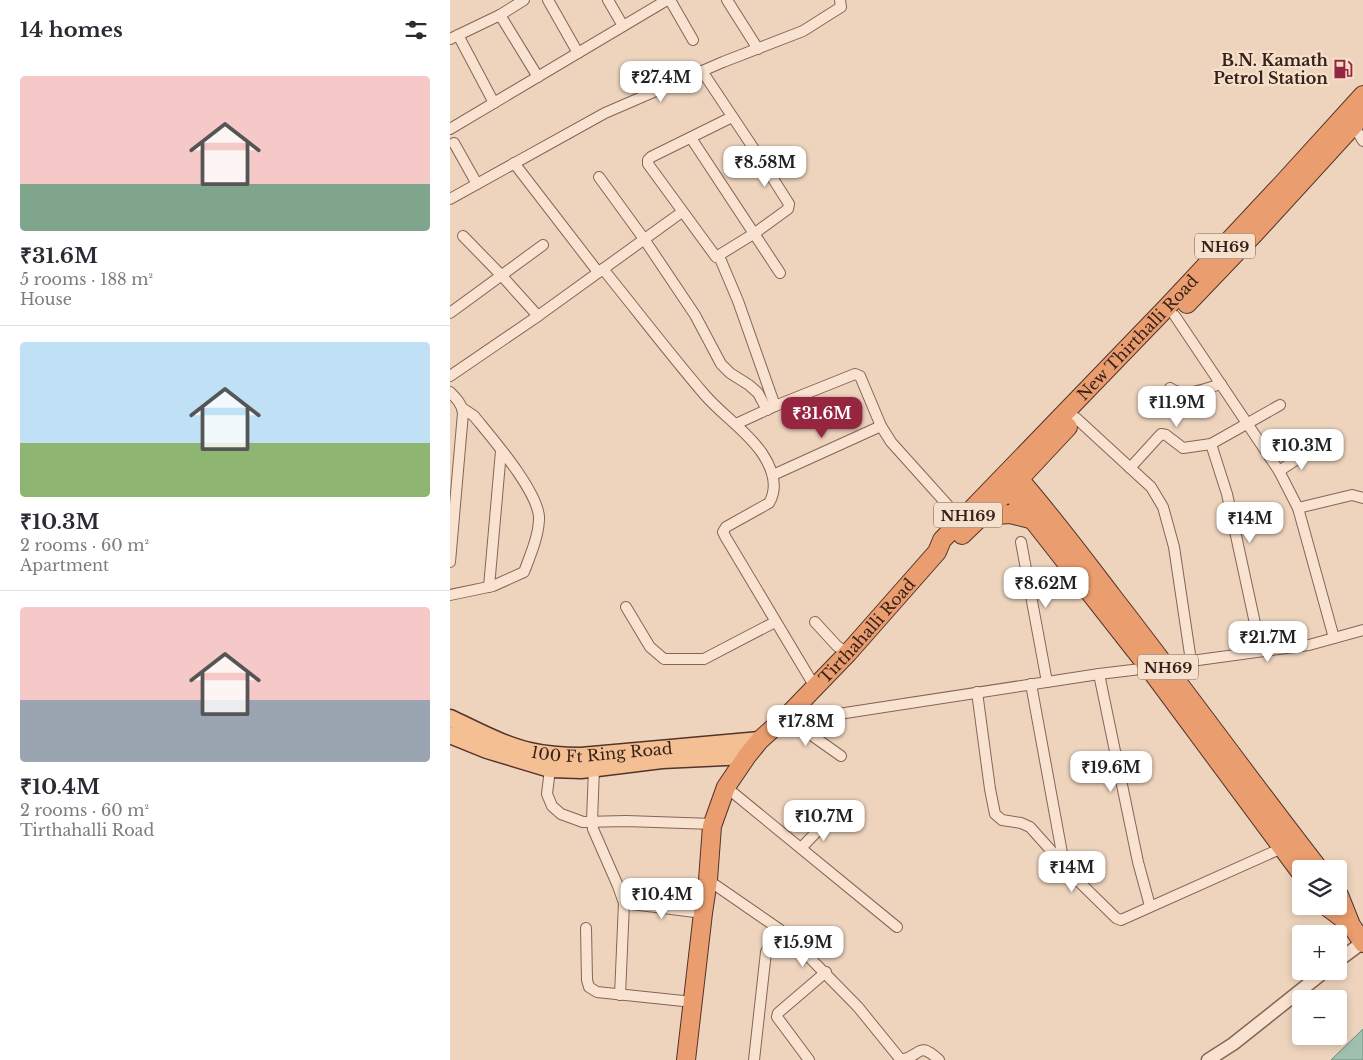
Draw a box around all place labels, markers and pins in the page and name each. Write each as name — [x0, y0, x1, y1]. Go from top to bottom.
place label: B.N. Kamath Petrol Station — [1213, 50, 1329, 88]
fuel station icon: B.N. Kamath Petrol Station — [1332, 58, 1354, 80]
pin: ₹27.4M — [620, 61, 702, 103]
pin: ₹8.58M — [724, 146, 806, 188]
pin: ₹11.9M — [1136, 386, 1218, 428]
pin: ₹31.6M — [781, 396, 863, 439]
pin: ₹10.3M — [1261, 428, 1343, 471]
pin: ₹14M — [1220, 502, 1280, 544]
pin: ₹8.62M — [1005, 566, 1087, 609]
pin: ₹21.7M — [1227, 620, 1309, 663]
pin: ₹17.8M — [765, 704, 847, 747]
pin: ₹19.6M — [1070, 750, 1152, 793]
pin: ₹10.7M — [783, 800, 865, 842]
pin: ₹14M — [1042, 850, 1102, 893]
pin: ₹10.4M — [621, 878, 703, 920]
pin: ₹15.9M — [762, 926, 844, 968]

